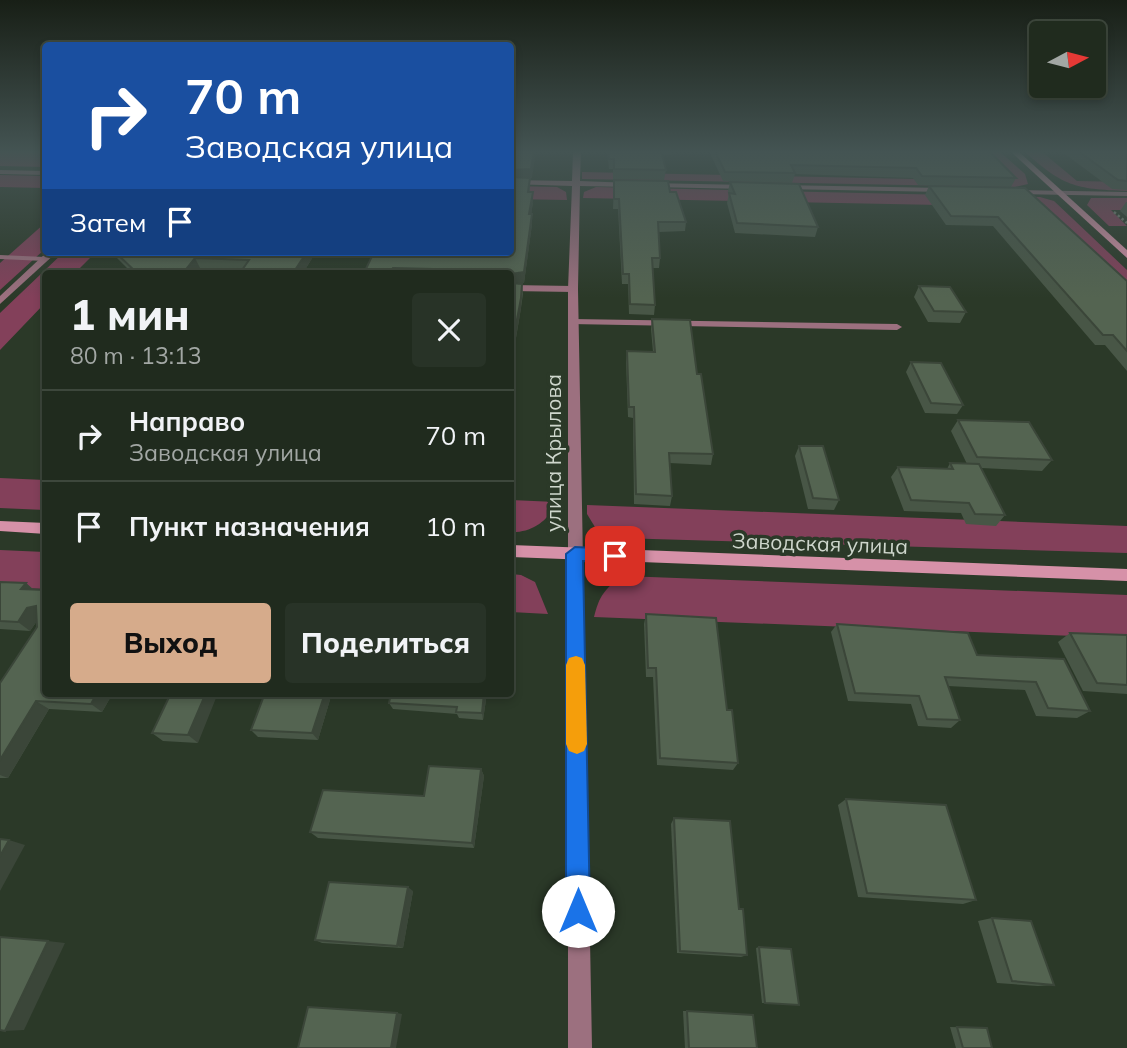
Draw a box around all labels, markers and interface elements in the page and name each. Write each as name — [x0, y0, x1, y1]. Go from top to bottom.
north arrow — [1029, 21, 1106, 98]
map controls — [1029, 21, 1106, 98]
text: 70 m — [185, 65, 301, 126]
icon: right — [70, 70, 161, 161]
text: Заводская улица — [185, 126, 453, 166]
icon: arrive — [161, 203, 199, 241]
text: Затем — [70, 206, 147, 239]
text: 1 мин — [70, 288, 190, 341]
button: close — [412, 293, 486, 367]
text: 80 m · 13:13 — [70, 341, 202, 370]
street label: улица Крылова — [540, 374, 566, 532]
text: Направо — [129, 405, 245, 438]
icon: right — [70, 417, 108, 455]
text: 70 m — [425, 419, 486, 452]
text: Заводская улица — [129, 438, 322, 467]
icon: arrive — [70, 508, 108, 546]
text: Пункт назначения — [129, 510, 370, 543]
text: 10 m — [425, 510, 486, 543]
pin — [585, 526, 645, 586]
street label: Заводская улица — [732, 527, 908, 559]
icon: arrive — [596, 537, 634, 575]
button: Выход — [70, 603, 271, 683]
button: Поделиться — [285, 603, 486, 683]
position arrow — [541, 874, 615, 948]

